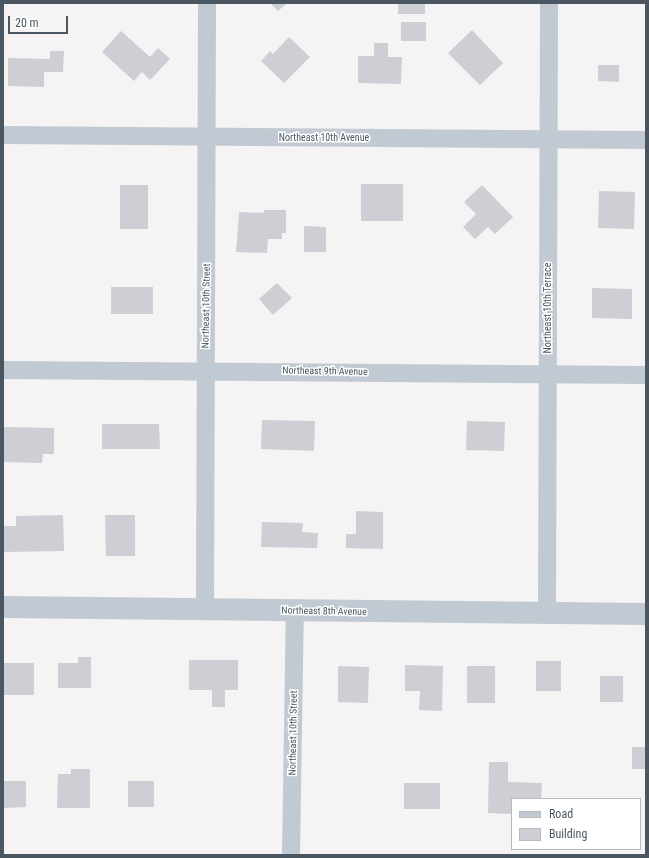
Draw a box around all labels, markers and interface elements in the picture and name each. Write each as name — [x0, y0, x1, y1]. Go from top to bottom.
scale bar — [10, 8, 70, 34]
text: 20 m — [15, 16, 39, 30]
street label: Northeast 10th Avenue — [279, 132, 369, 144]
street label: Northeast 10th Street — [199, 263, 213, 349]
street label: Northeast 10th Terrace — [542, 263, 554, 353]
street label: Northeast 9th Avenue — [282, 364, 368, 378]
street label: Northeast 8th Avenue — [281, 604, 367, 618]
street label: Northeast 10th Street — [286, 690, 300, 776]
legend — [511, 798, 641, 850]
text: Road — [549, 807, 573, 821]
text: Building — [549, 827, 587, 841]

